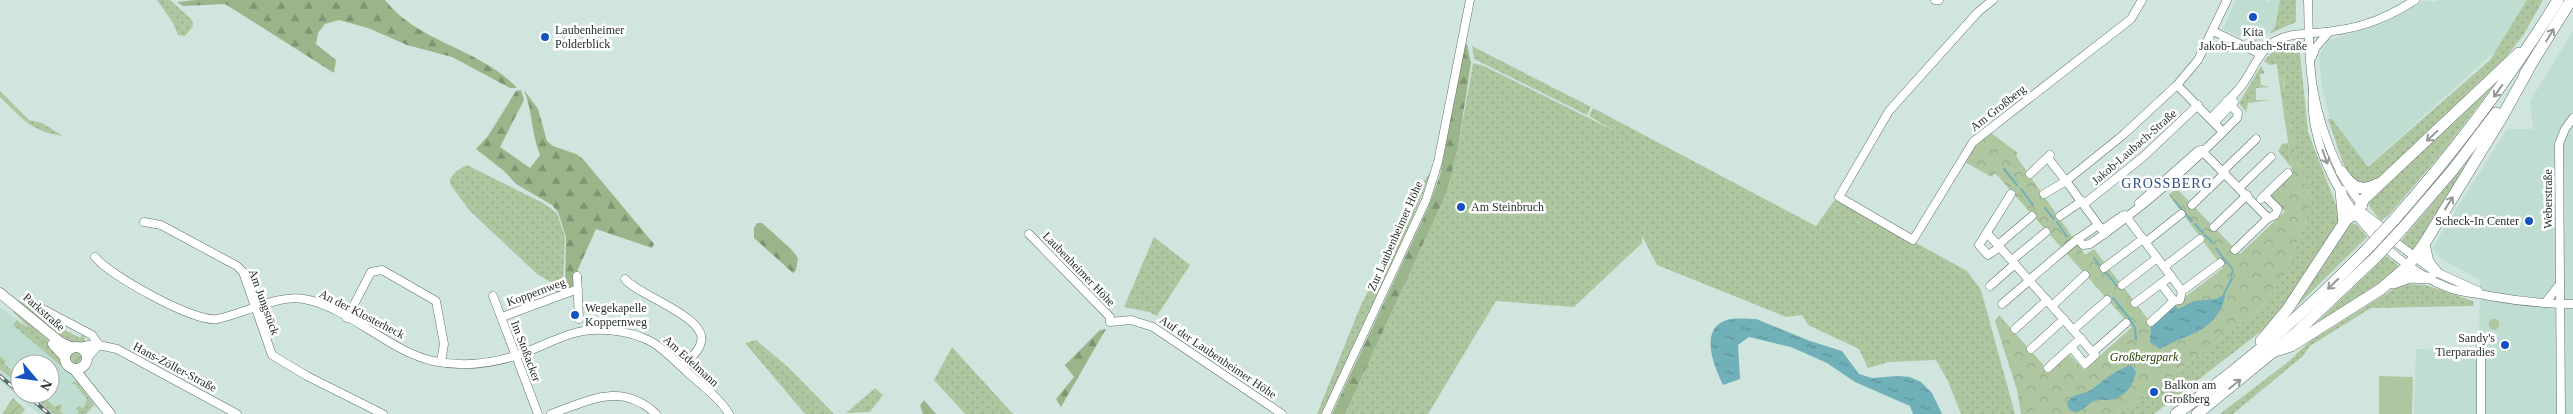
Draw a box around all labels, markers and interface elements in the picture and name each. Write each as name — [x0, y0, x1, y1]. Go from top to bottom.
marker: Kita Jakob-Laubach-Straße — [2247, 11, 2259, 23]
place label: Laubenheimer Polderblick — [555, 23, 624, 51]
place label: Kita Jakob-Laubach-Straße — [2199, 25, 2307, 53]
one-way arrow — [2545, 28, 2555, 42]
marker: Laubenheimer Polderblick — [539, 31, 551, 43]
street label: Am Großberg — [1967, 82, 2029, 134]
one-way arrow — [2493, 84, 2503, 98]
street label: Jakob-Laubach-Straße — [2089, 106, 2179, 188]
one-way arrow — [2425, 130, 2438, 142]
one-way arrow — [2321, 149, 2330, 164]
street label: Weberstraße — [2541, 169, 2555, 229]
district label: GROSSBERG — [2121, 176, 2213, 191]
street label: Zur Laubenheimer Höhe — [1364, 179, 1426, 293]
one-way arrow — [2445, 196, 2455, 210]
place label: Am Steinbruch — [1471, 200, 1544, 214]
marker: Am Steinbruch — [1455, 201, 1467, 213]
place label: Scheck-In Center — [2435, 214, 2519, 228]
marker: Scheck-In Center — [2523, 215, 2535, 227]
street label: Laubenheimer Höhe — [1040, 229, 1118, 309]
street label: Am Jungstück — [246, 267, 282, 337]
street label: Koppernweg — [504, 275, 568, 309]
one-way arrow — [2327, 278, 2340, 290]
street label: An der Klosterheck — [317, 286, 407, 342]
street label: Parkstraße — [20, 290, 68, 334]
place label: Wegekapelle Koppernweg — [585, 301, 647, 329]
marker: Wegekapelle Koppernweg — [569, 309, 581, 321]
street label: Auf der Laubenheimer Höhe — [1157, 313, 1279, 401]
street label: Im Stoßacker — [508, 318, 544, 384]
place label: Sandy's Tierparadies — [2435, 331, 2495, 359]
street label: Am Edelmann — [660, 332, 722, 390]
street label: Hans-Zöller-Straße — [131, 339, 219, 395]
marker: Sandy's Tierparadies — [2499, 339, 2511, 351]
park label: Großbergpark — [2110, 350, 2179, 364]
north arrow — [10, 354, 60, 404]
text: N — [37, 377, 55, 393]
place label: Balkon am Großberg — [2164, 378, 2217, 406]
one-way arrow — [2228, 379, 2241, 390]
marker: Balkon am Großberg — [2148, 386, 2160, 398]

